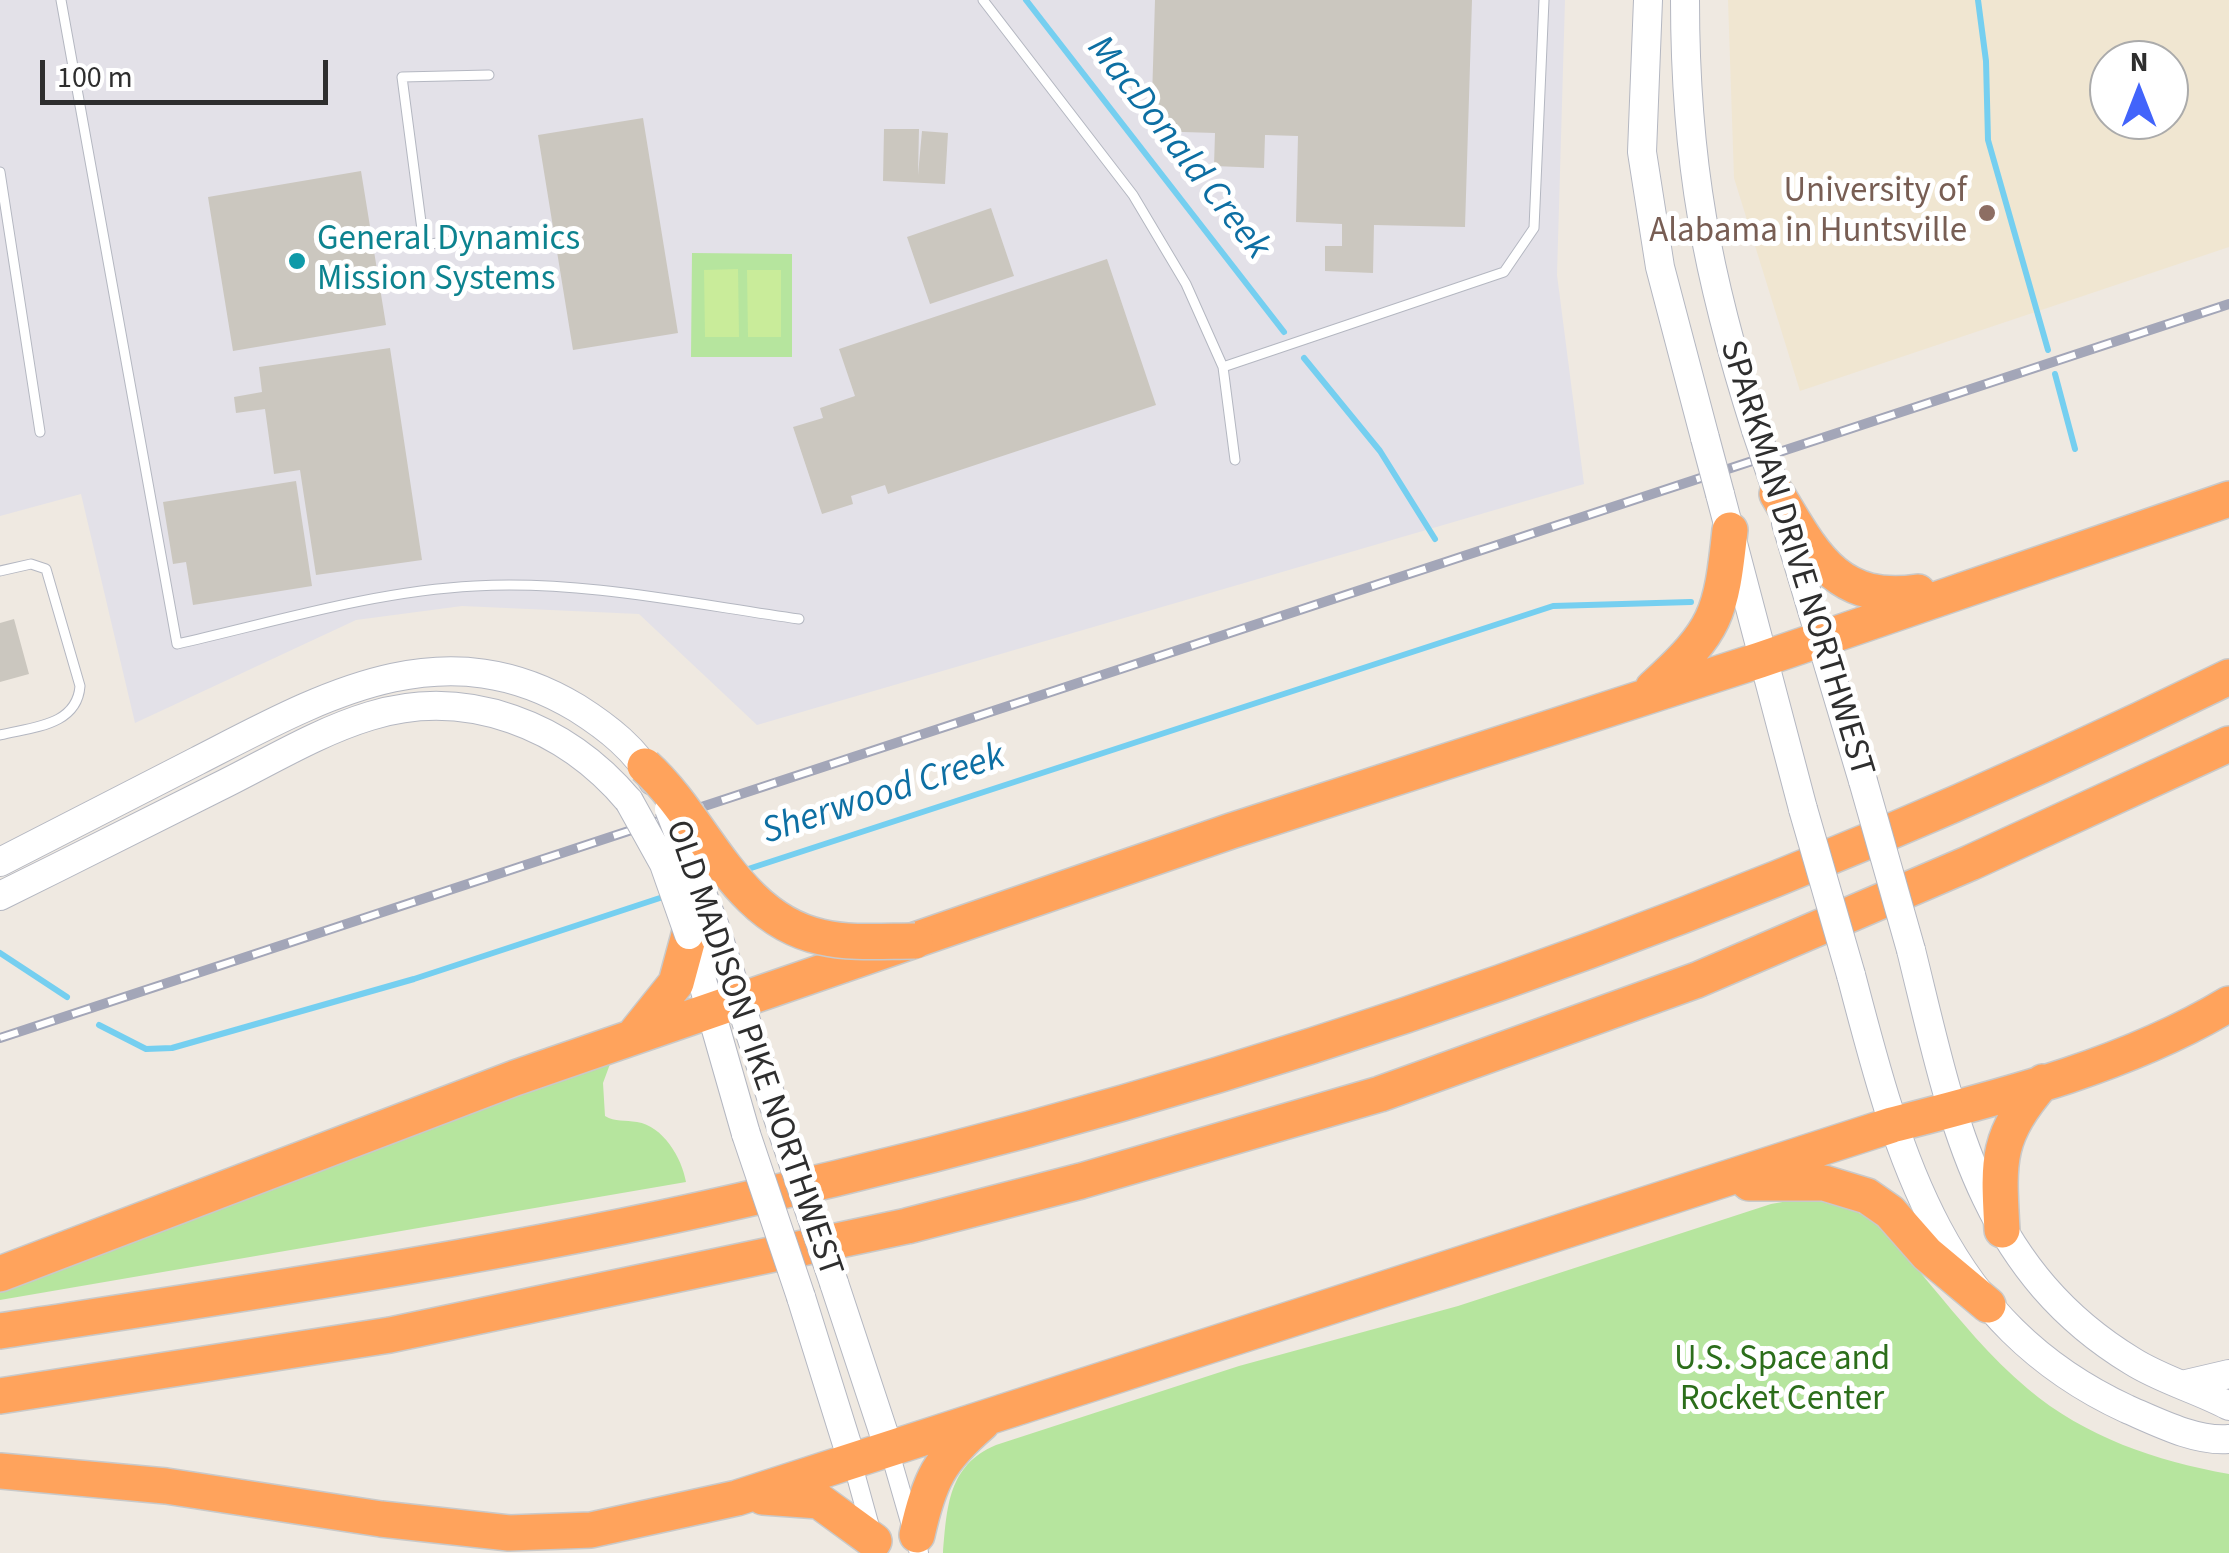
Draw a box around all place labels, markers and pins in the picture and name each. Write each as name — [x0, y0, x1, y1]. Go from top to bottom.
place label: University of Alabama in Huntsville — [1649, 172, 1967, 254]
marker: University of Alabama in Huntsville — [1976, 202, 1998, 224]
place label: General Dynamics Mission Systems — [317, 220, 580, 302]
marker: General Dynamics Mission Systems — [286, 250, 308, 272]

